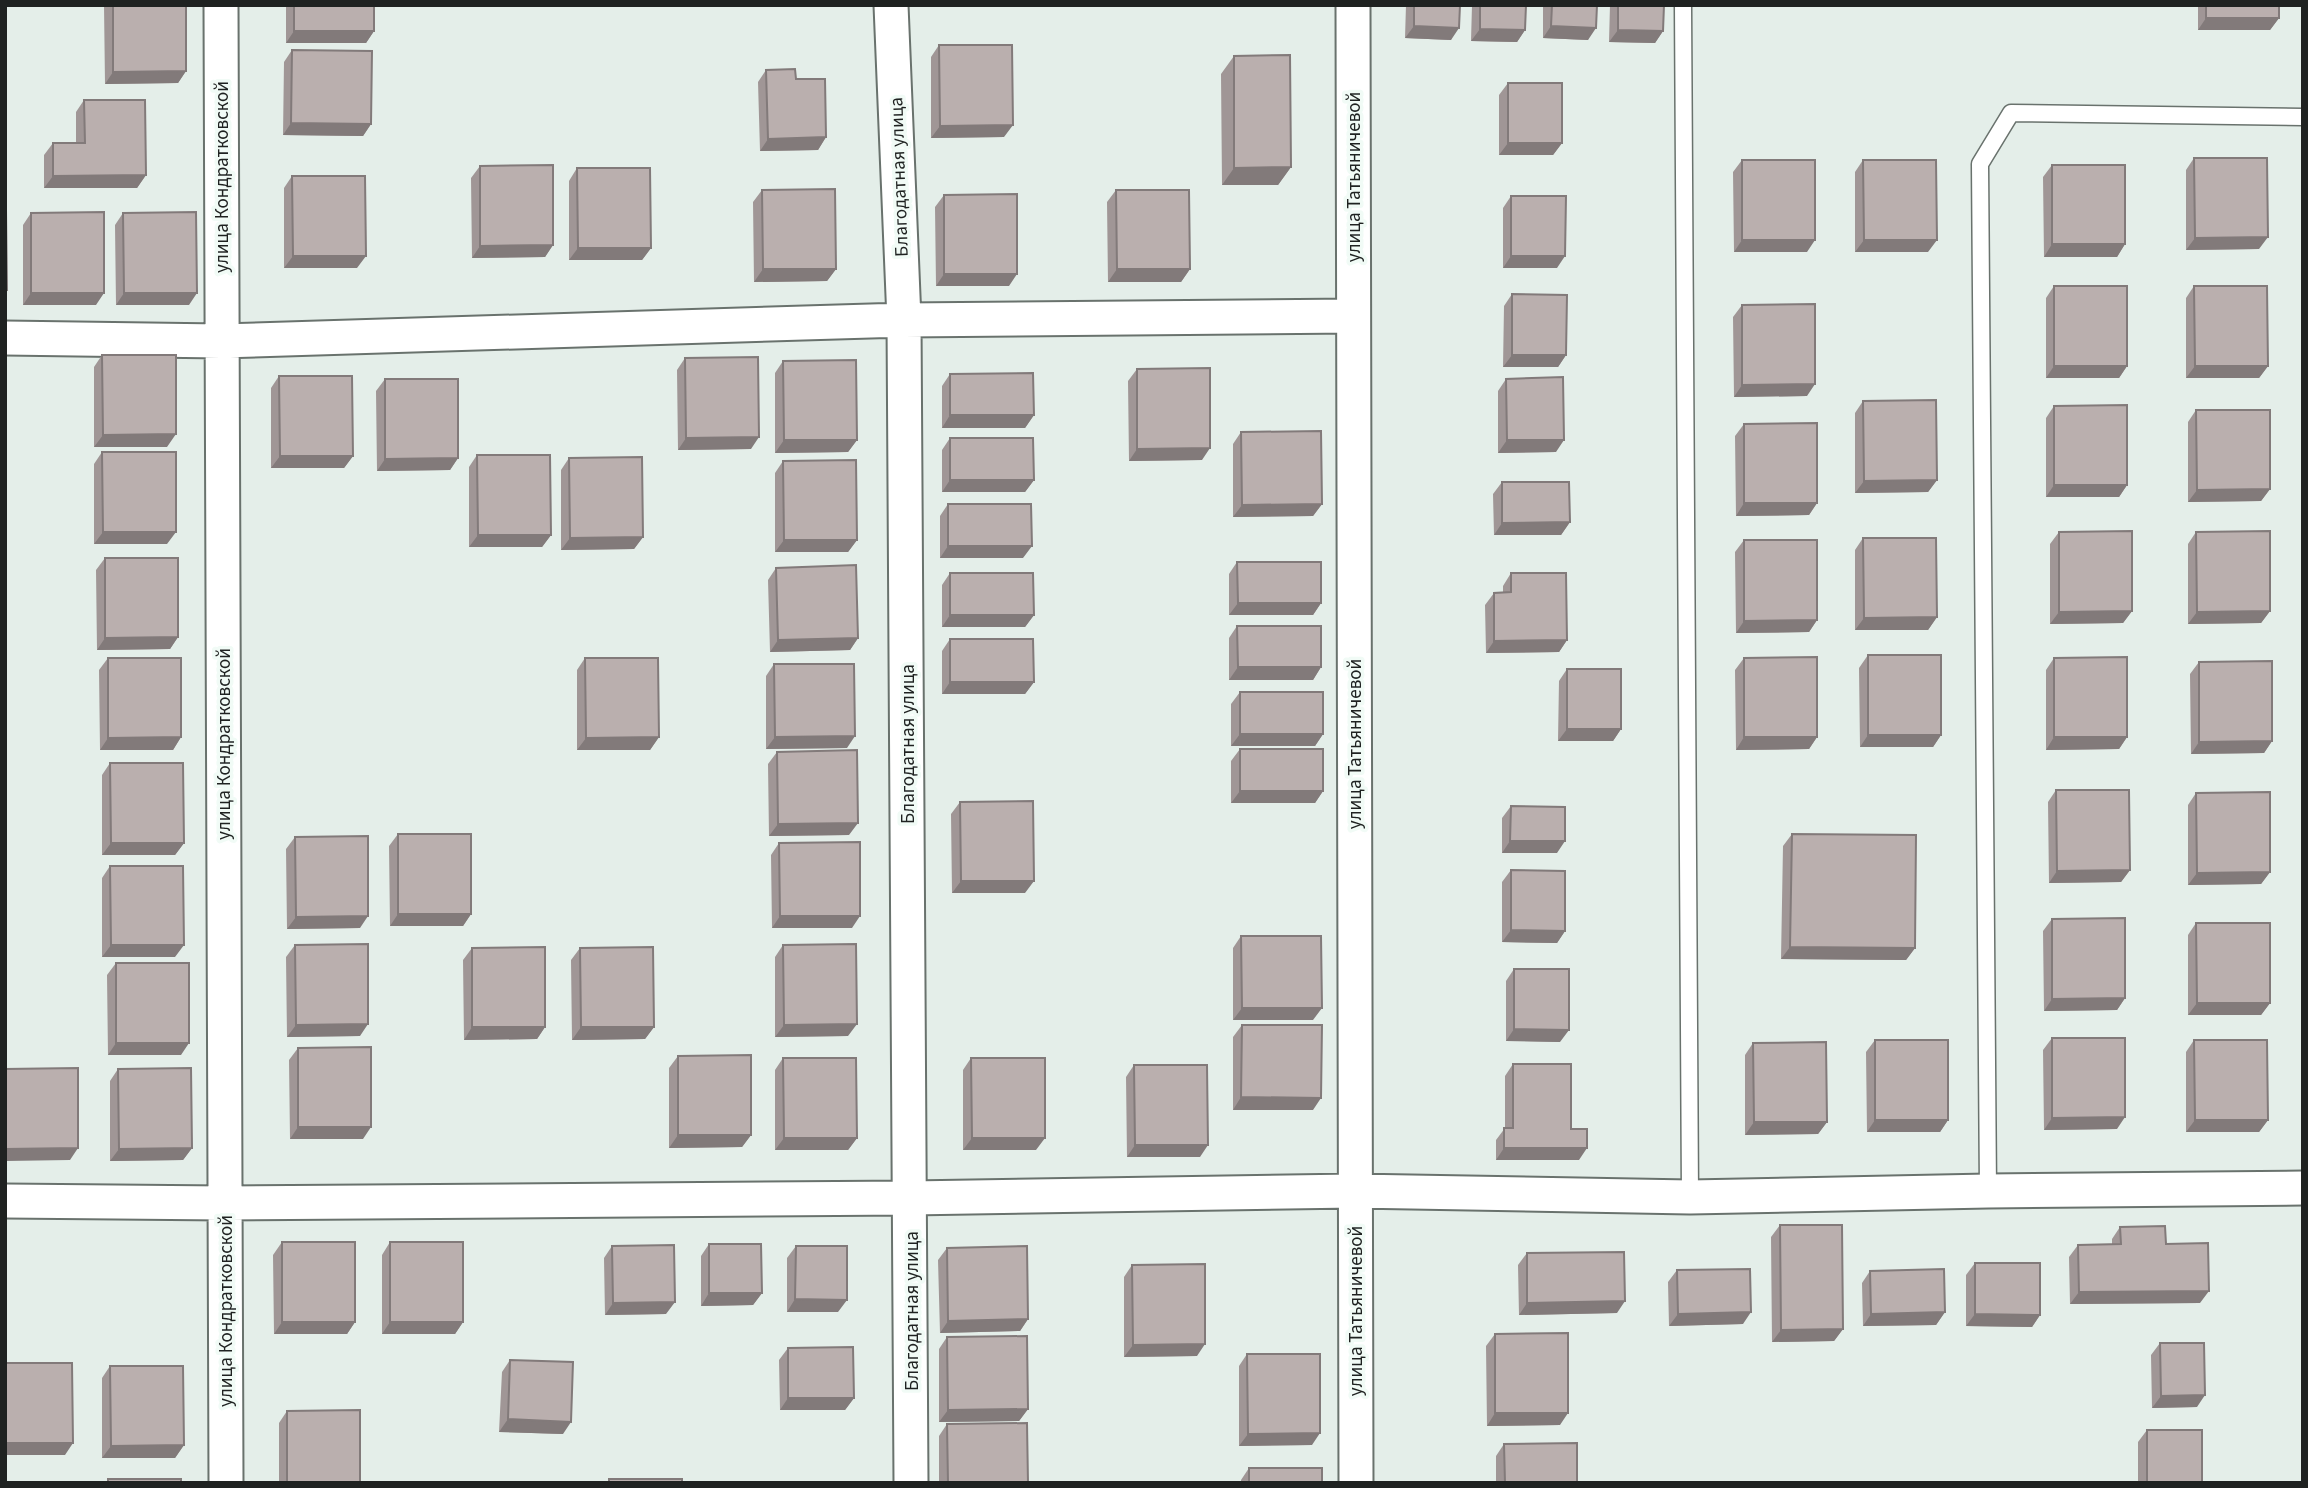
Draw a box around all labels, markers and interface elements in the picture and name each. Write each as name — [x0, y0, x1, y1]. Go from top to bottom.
street label: улица Кондратковской — [209, 81, 236, 273]
street label: улица Татьяничевой — [1341, 92, 1368, 262]
street label: Благодатная улица — [883, 97, 916, 257]
street label: улица Кондратковской — [211, 648, 238, 840]
street label: улица Татьяничевой — [1342, 659, 1369, 829]
street label: Благодатная улица — [895, 664, 922, 824]
street label: улица Кондратковской — [213, 1215, 240, 1407]
street label: улица Татьяничевой — [1343, 1226, 1370, 1396]
street label: Благодатная улица — [899, 1231, 926, 1391]

